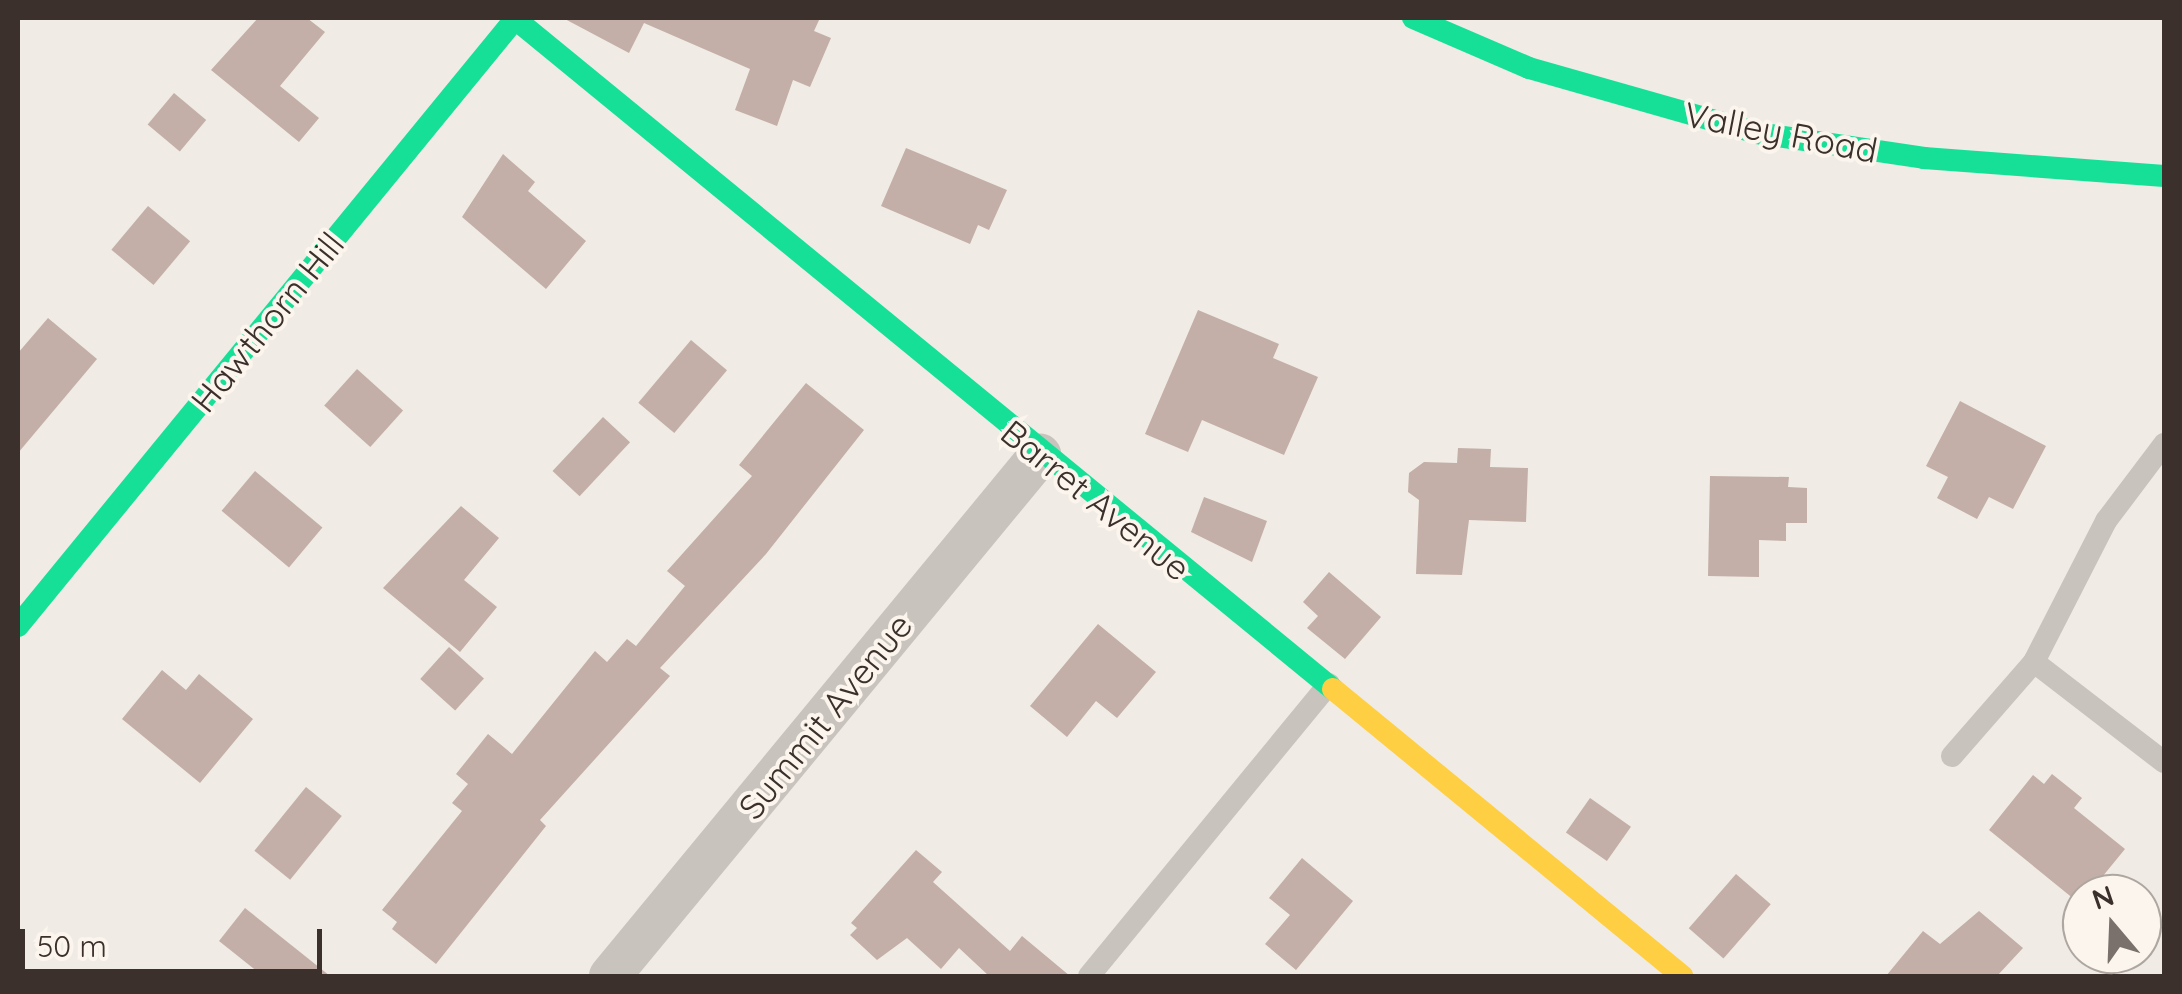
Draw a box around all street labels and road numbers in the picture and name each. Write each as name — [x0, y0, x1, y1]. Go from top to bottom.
street label: Valley Road — [1681, 93, 1881, 171]
street label: Hawthorn Hill — [182, 224, 352, 420]
street label: Barret Avenue — [993, 411, 1199, 589]
street label: Summit Avenue — [729, 605, 921, 827]

